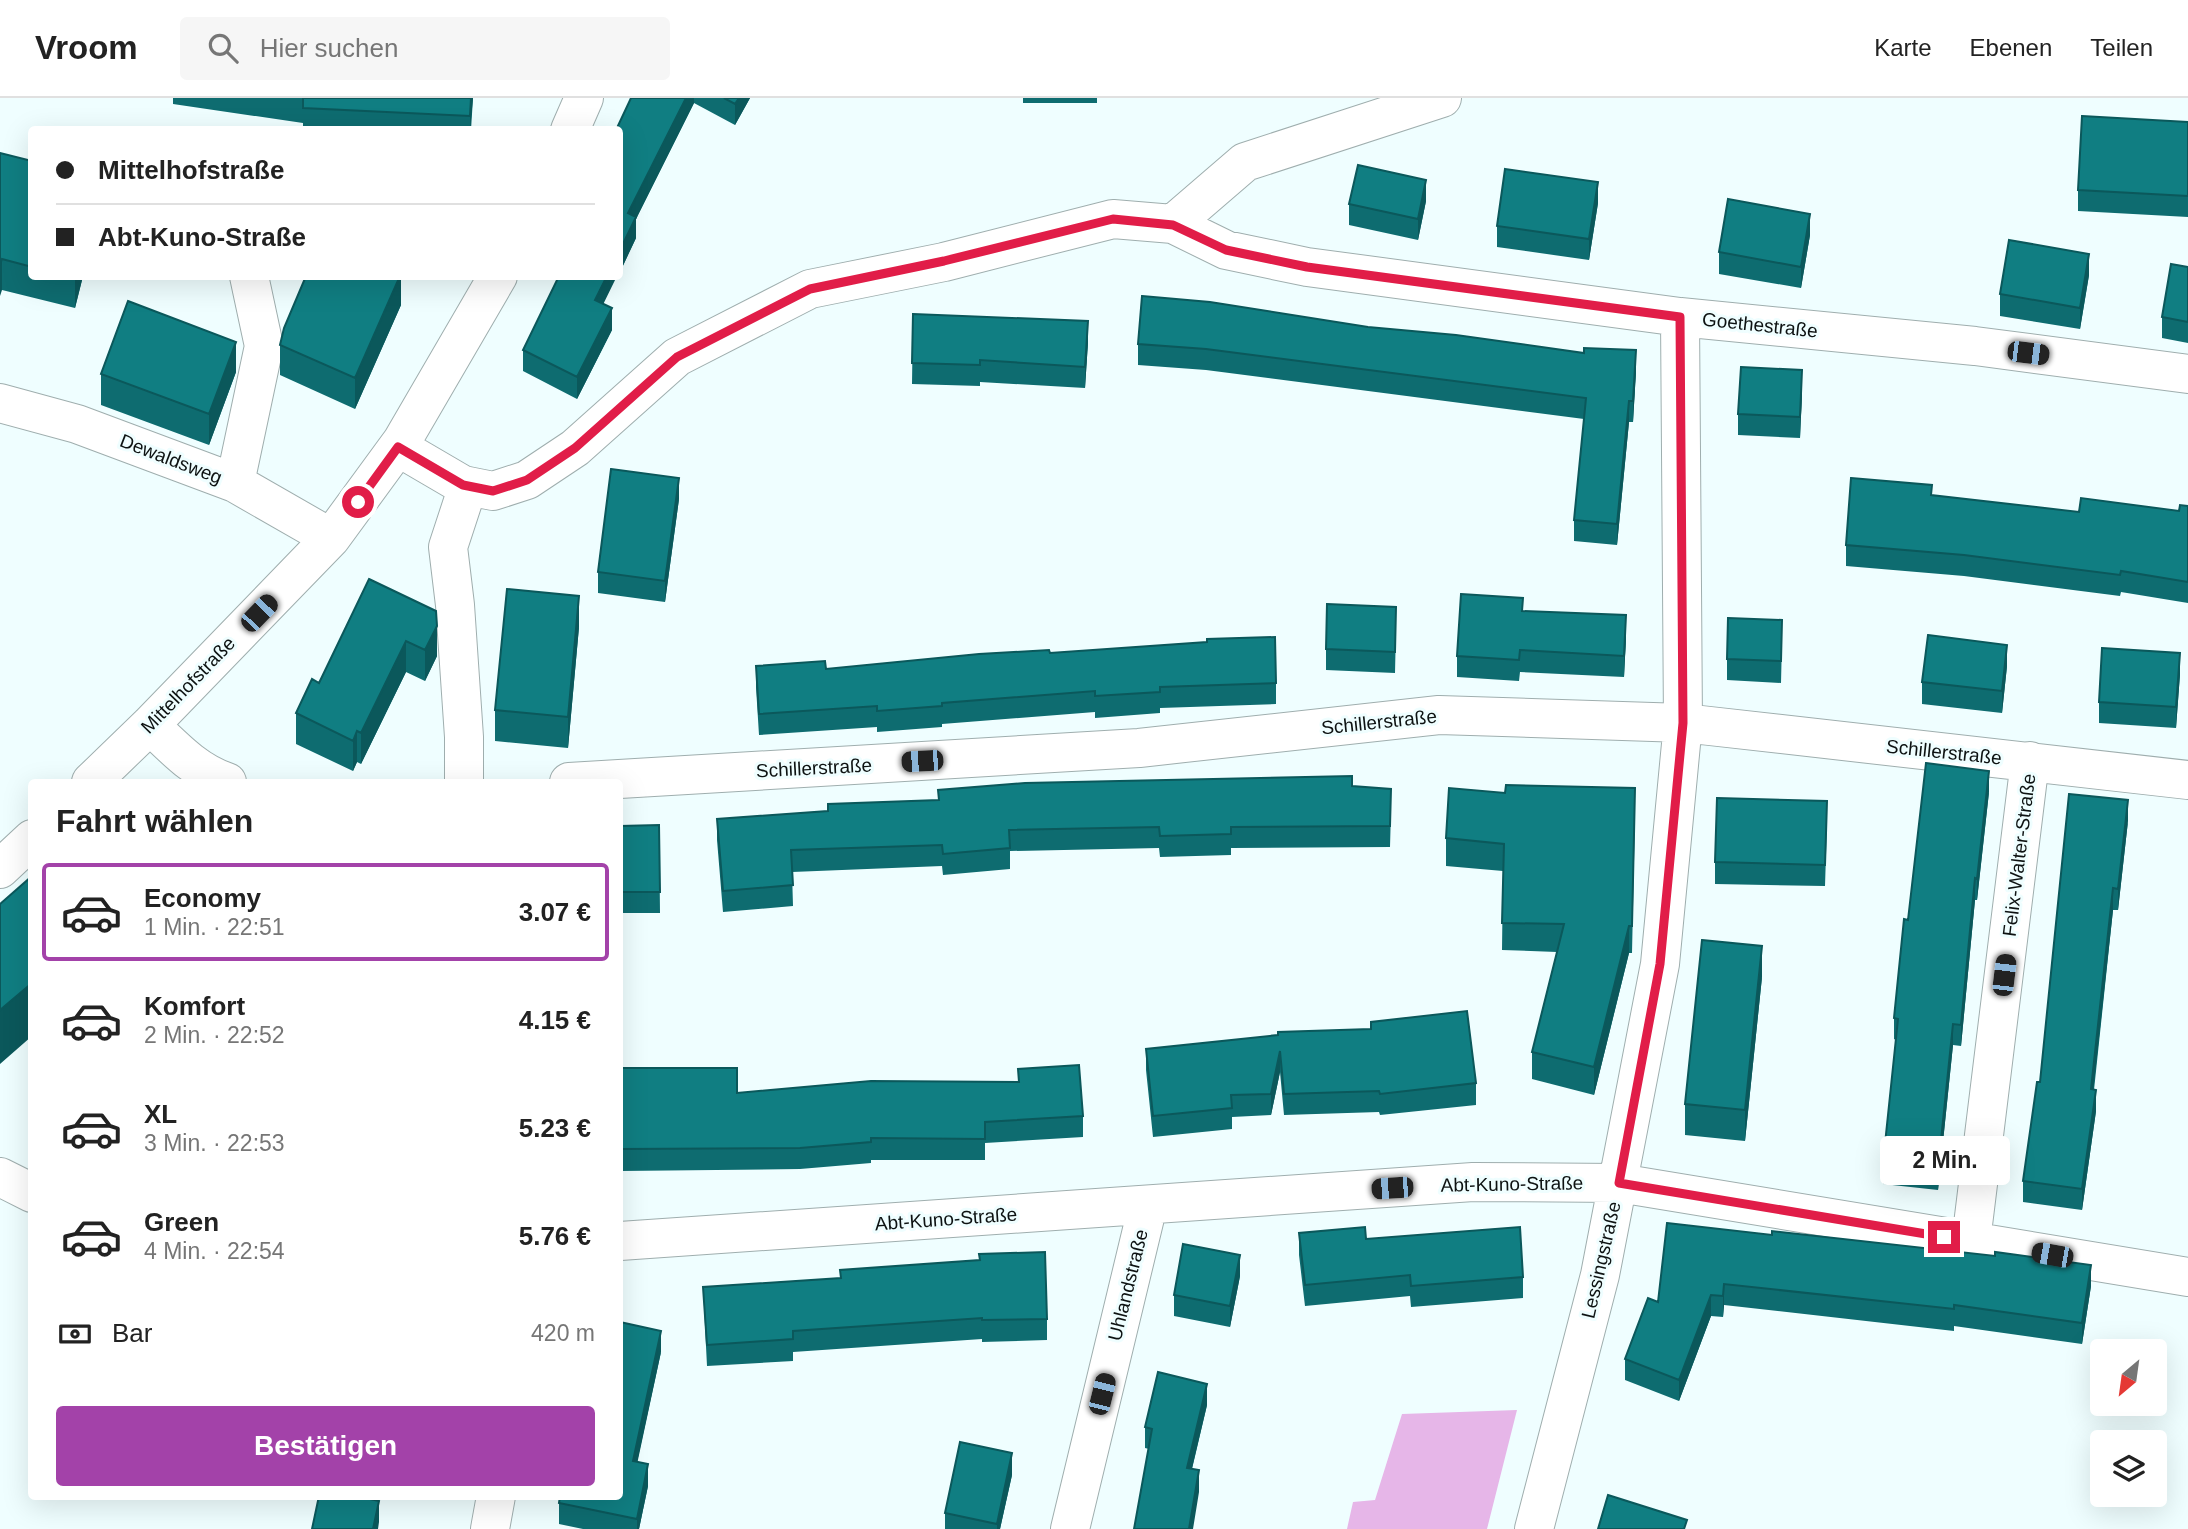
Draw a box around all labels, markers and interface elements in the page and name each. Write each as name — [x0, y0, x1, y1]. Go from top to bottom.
search box — [180, 17, 670, 80]
text: Vroom — [35, 29, 138, 66]
icon: search — [204, 29, 242, 67]
text: Hier suchen — [260, 33, 398, 63]
text: Karte — [1874, 34, 1932, 61]
text: Ebenen — [1970, 34, 2052, 61]
text: Teilen — [2090, 34, 2153, 61]
text: Mittelhofstraße — [98, 155, 284, 185]
text: Abt-Kuno-Straße — [98, 222, 306, 252]
street label: Goethestraße — [1701, 308, 1819, 342]
car — [2006, 340, 2051, 366]
street label: Dewaldsweg — [117, 430, 225, 488]
route start — [342, 486, 374, 518]
car — [237, 591, 282, 635]
street label: Mittelhofstraße — [137, 633, 239, 737]
street label: Schillerstraße — [1320, 705, 1438, 739]
street label: Schillerstraße — [1885, 735, 2003, 769]
car — [901, 749, 944, 773]
street label: Schillerstraße — [755, 754, 873, 782]
street label: Felix-Walter-Straße — [1999, 772, 2039, 938]
text: Fahrt wählen — [56, 803, 253, 839]
icon: car — [60, 881, 123, 944]
text: Economy — [144, 883, 261, 913]
text: 3.07 € — [519, 897, 591, 927]
text: 1 Min. · 22:51 — [144, 914, 285, 940]
car — [1992, 953, 2017, 997]
icon: car — [60, 989, 123, 1052]
text: Komfort — [144, 991, 245, 1021]
text: 4.15 € — [519, 1005, 591, 1035]
text: 2 Min. · 22:52 — [144, 1022, 285, 1048]
icon: car — [60, 1097, 123, 1160]
text: XL — [144, 1099, 177, 1129]
text: 5.23 € — [519, 1113, 591, 1143]
text: 3 Min. · 22:53 — [144, 1130, 285, 1156]
callout: 2 Min. — [1879, 1136, 2009, 1184]
text: 2 Min. — [1912, 1147, 1978, 1173]
street label: Abt-Kuno-Straße — [1441, 1172, 1583, 1196]
car — [1371, 1176, 1414, 1200]
street label: Lessingstraße — [1577, 1199, 1625, 1321]
street label: Abt-Kuno-Straße — [874, 1204, 1018, 1234]
icon: car — [60, 1205, 123, 1268]
text: Green — [144, 1207, 219, 1237]
text: 5.76 € — [519, 1221, 591, 1251]
route end — [1928, 1221, 1960, 1253]
street label: Uhlandstraße — [1104, 1227, 1152, 1343]
text: 4 Min. · 22:54 — [144, 1238, 285, 1264]
car — [2030, 1241, 2075, 1269]
icon: cash — [56, 1315, 94, 1353]
text: Bar — [112, 1318, 152, 1348]
text: 420 m — [531, 1320, 595, 1346]
north arrow — [2090, 1339, 2166, 1416]
map controls — [2090, 1339, 2167, 1507]
car — [1087, 1371, 1118, 1417]
button: Bestätigen — [56, 1406, 595, 1486]
button: layers — [2090, 1430, 2167, 1507]

